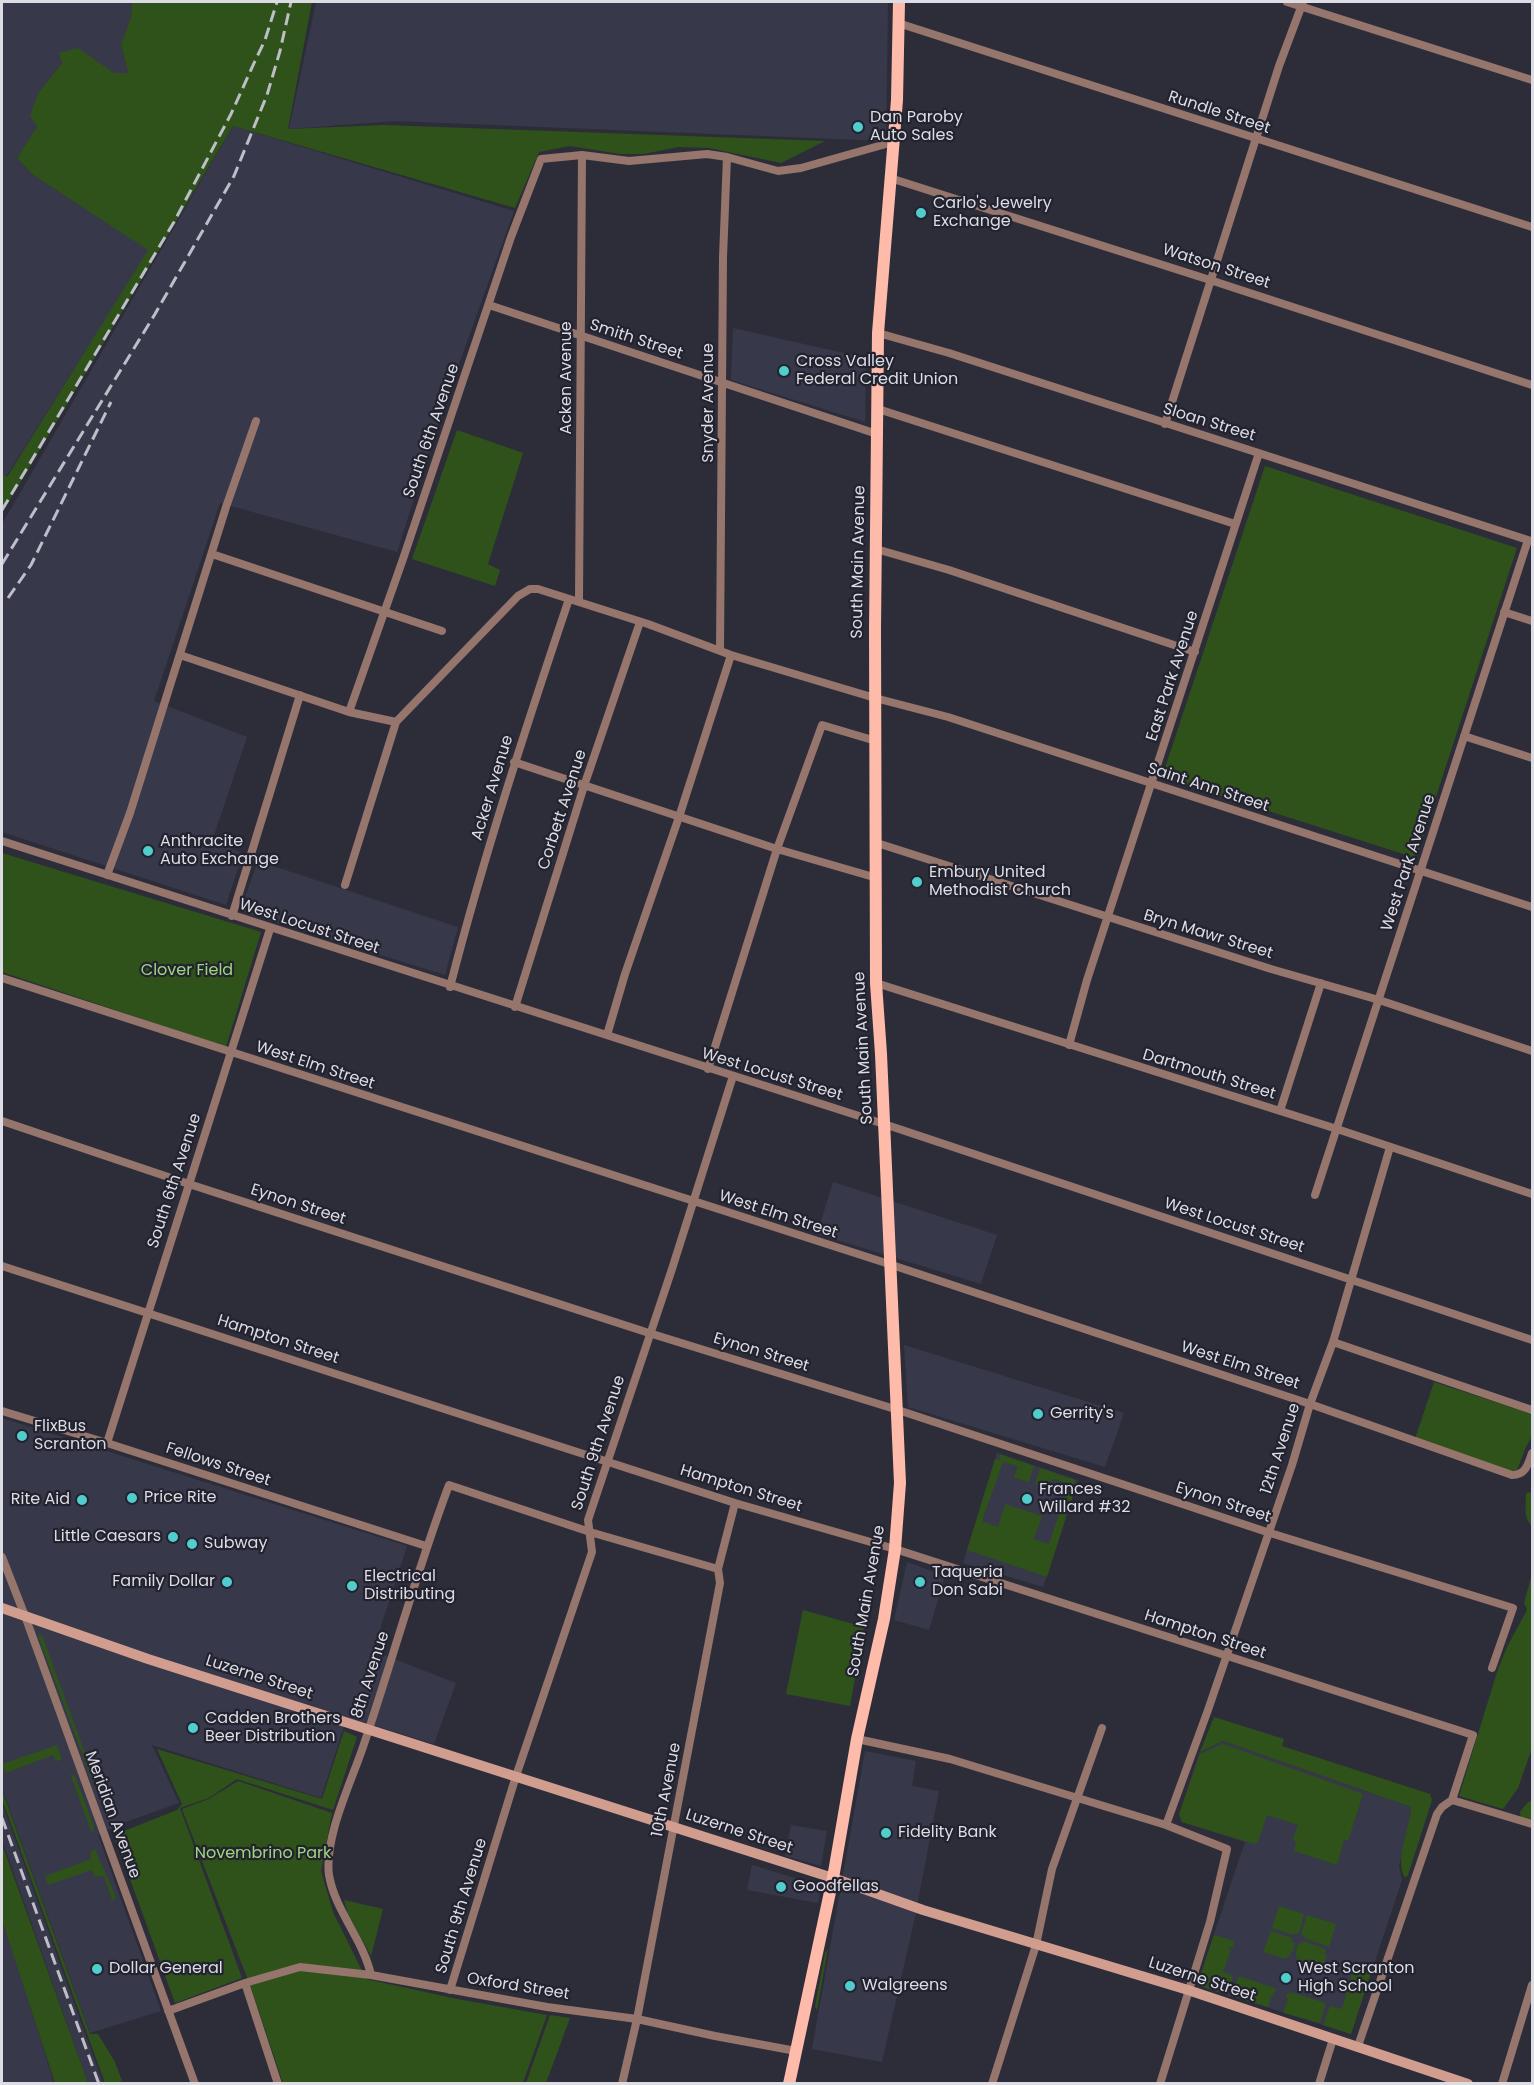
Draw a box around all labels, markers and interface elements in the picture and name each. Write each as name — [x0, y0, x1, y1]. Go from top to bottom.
street label: Rundle Street — [1166, 87, 1272, 139]
place label: Dan Paroby Auto Sales — [870, 108, 963, 146]
marker: Dan Paroby Auto Sales — [851, 120, 865, 134]
place label: Carlo's Jewelry Exchange — [933, 194, 1052, 232]
marker: Carlo's Jewelry Exchange — [914, 206, 928, 220]
street label: Watson Street — [1160, 241, 1272, 293]
street label: Smith Street — [587, 316, 685, 364]
street label: Acken Avenue — [557, 321, 577, 435]
street label: Snyder Avenue — [699, 343, 719, 463]
place label: Cross Valley Federal Credit Union — [796, 352, 958, 390]
street label: South 6th Avenue — [400, 361, 464, 501]
marker: Cross Valley Federal Credit Union — [777, 364, 791, 378]
street label: Sloan Street — [1160, 400, 1258, 446]
street label: South Main Avenue — [848, 485, 870, 639]
street label: East Park Avenue — [1143, 608, 1203, 744]
street label: Acker Avenue — [468, 733, 518, 843]
street label: Corbett Avenue — [535, 747, 591, 873]
street label: Saint Ann Street — [1145, 759, 1271, 817]
street label: West Park Avenue — [1378, 792, 1440, 934]
place label: Anthracite Auto Exchange — [160, 832, 279, 870]
marker: Anthracite Auto Exchange — [141, 844, 155, 858]
place label: Embury United Methodist Church — [929, 863, 1071, 901]
marker: Embury United Methodist Church — [910, 875, 924, 889]
street label: West Locust Street — [236, 895, 382, 959]
street label: Bryn Mawr Street — [1141, 906, 1275, 964]
park label: Clover Field — [141, 961, 233, 981]
street label: South Main Avenue — [850, 971, 878, 1125]
street label: West Elm Street — [253, 1038, 377, 1094]
street label: West Locust Street — [699, 1044, 845, 1106]
street label: Dartmouth Street — [1140, 1046, 1278, 1104]
street label: South 6th Avenue — [144, 1111, 206, 1251]
street label: Eynon Street — [248, 1181, 348, 1229]
street label: West Elm Street — [716, 1187, 840, 1243]
street label: West Locust Street — [1161, 1194, 1307, 1258]
street label: Hampton Street — [215, 1311, 341, 1369]
street label: Eynon Street — [711, 1329, 811, 1377]
street label: West Elm Street — [1178, 1338, 1302, 1394]
street label: South 9th Avenue — [568, 1373, 630, 1513]
street label: 12th Avenue — [1257, 1401, 1305, 1497]
place label: Gerrity's — [1050, 1404, 1114, 1424]
marker: Gerrity's — [1031, 1407, 1045, 1421]
place label: FlixBus Scranton — [34, 1417, 106, 1455]
marker: FlixBus Scranton — [15, 1429, 29, 1443]
street label: Fellows Street — [163, 1439, 273, 1491]
street label: Hampton Street — [678, 1461, 804, 1517]
street label: Eynon Street — [1173, 1479, 1273, 1527]
place label: Frances Willard #32 — [1039, 1480, 1130, 1518]
place label: Price Rite — [144, 1488, 216, 1508]
place label: Rite Aid — [11, 1490, 70, 1510]
marker: Price Rite — [125, 1491, 139, 1505]
marker: Frances Willard #32 — [1020, 1492, 1034, 1506]
marker: Rite Aid — [75, 1493, 89, 1507]
street label: South Main Avenue — [844, 1524, 890, 1678]
place label: Little Caesars — [54, 1527, 161, 1547]
marker: Little Caesars — [166, 1530, 180, 1544]
place label: Subway — [204, 1534, 267, 1554]
marker: Subway — [185, 1537, 199, 1551]
place label: Taqueria Don Sabi — [932, 1563, 1003, 1601]
place label: Electrical Distributing — [364, 1567, 455, 1605]
place label: Family Dollar — [112, 1572, 215, 1592]
marker: Family Dollar — [220, 1575, 234, 1589]
marker: Taqueria Don Sabi — [913, 1575, 927, 1589]
marker: Electrical Distributing — [345, 1579, 359, 1593]
street label: Hampton Street — [1142, 1606, 1268, 1664]
street label: 8th Avenue — [348, 1629, 394, 1721]
street label: Luzerne Street — [203, 1652, 315, 1704]
place label: Cadden Brothers Beer Distribution — [205, 1709, 341, 1747]
marker: Cadden Brothers Beer Distribution — [186, 1721, 200, 1735]
street label: 10th Avenue — [648, 1741, 686, 1839]
street label: Meridian Avenue — [80, 1749, 144, 1881]
street label: Luzerne Street — [683, 1806, 795, 1858]
place label: Fidelity Bank — [898, 1823, 997, 1843]
marker: Fidelity Bank — [879, 1826, 893, 1840]
street label: South 9th Avenue — [432, 1836, 492, 1976]
park label: Novembrino Park — [195, 1844, 331, 1864]
place label: Goodfellas — [793, 1877, 879, 1897]
marker: Goodfellas — [774, 1880, 788, 1894]
street label: Luzerne Street — [1146, 1954, 1258, 2006]
place label: Dollar General — [109, 1959, 223, 1979]
place label: West Scranton High School — [1298, 1959, 1414, 1997]
marker: Dollar General — [90, 1962, 104, 1976]
street label: Oxford Street — [465, 1969, 571, 2005]
marker: West Scranton High School — [1279, 1971, 1293, 1985]
place label: Walgreens — [862, 1976, 948, 1996]
marker: Walgreens — [843, 1979, 857, 1993]

